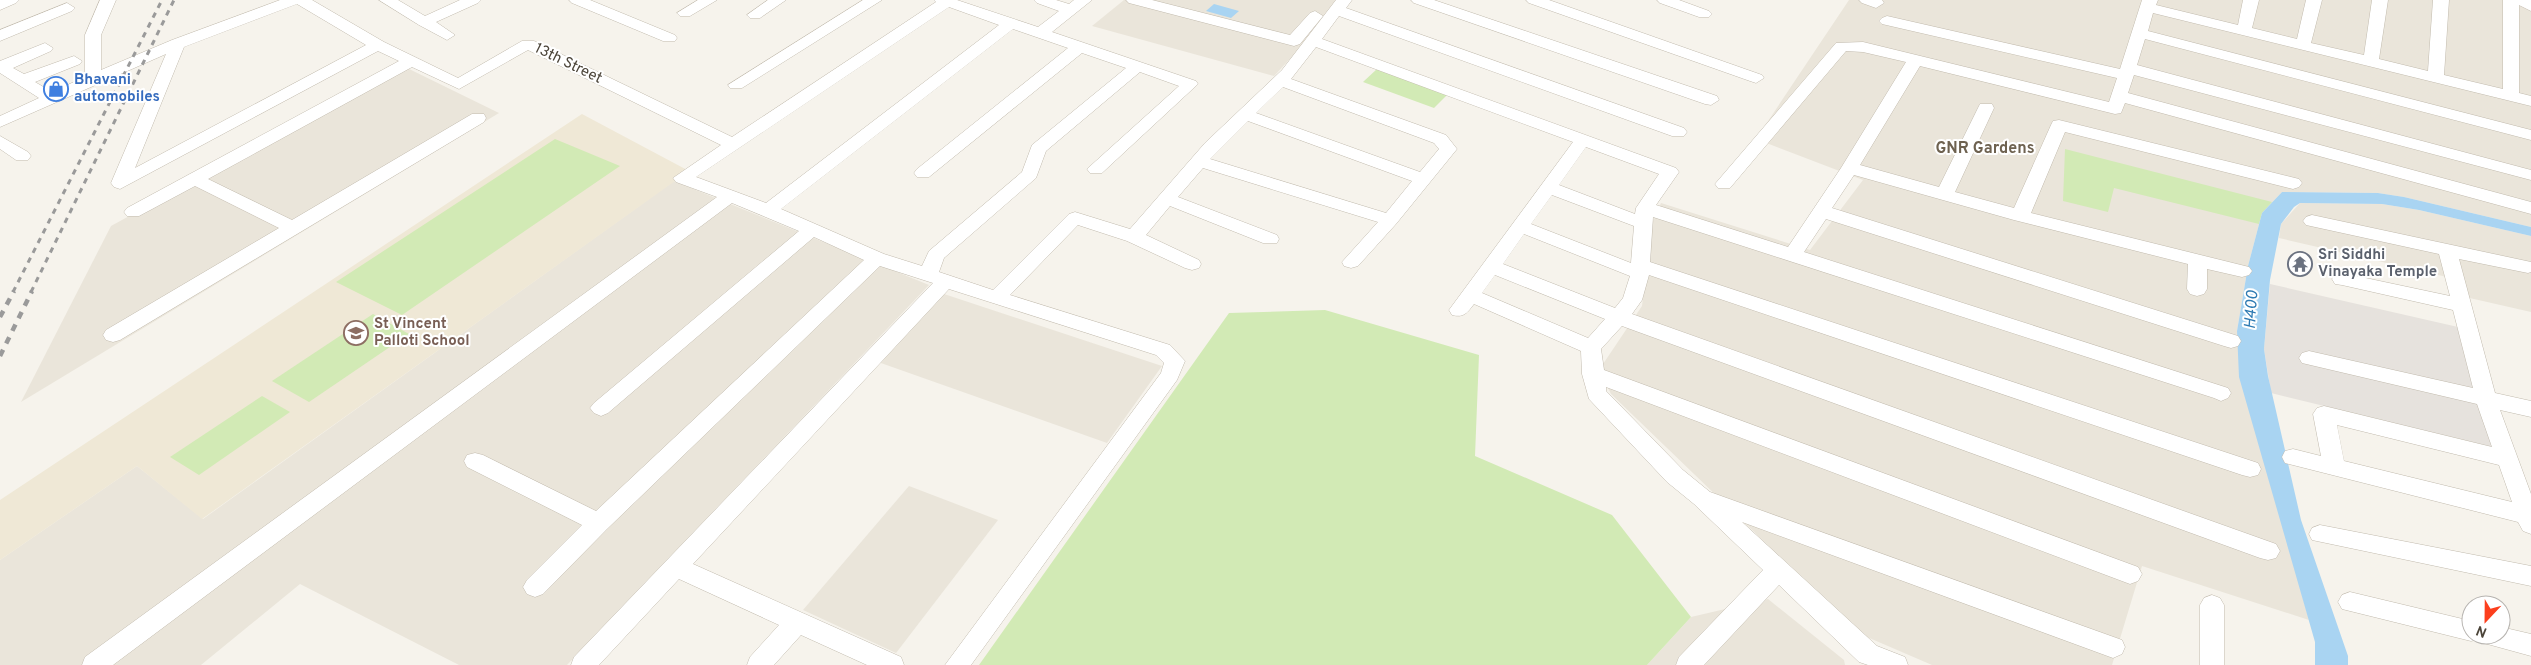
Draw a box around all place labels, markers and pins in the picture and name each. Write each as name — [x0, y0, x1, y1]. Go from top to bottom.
place label: Bhavani automobiles — [74, 71, 160, 107]
shop icon: Bhavani automobiles — [43, 76, 69, 102]
place label: Sri Siddhi Vinayaka Temple — [2318, 246, 2437, 282]
temple icon: Sri Siddhi Vinayaka Temple — [2287, 251, 2313, 277]
place label: St Vincent Palloti School — [374, 315, 470, 351]
school or university icon: St Vincent Palloti School — [343, 320, 369, 346]

